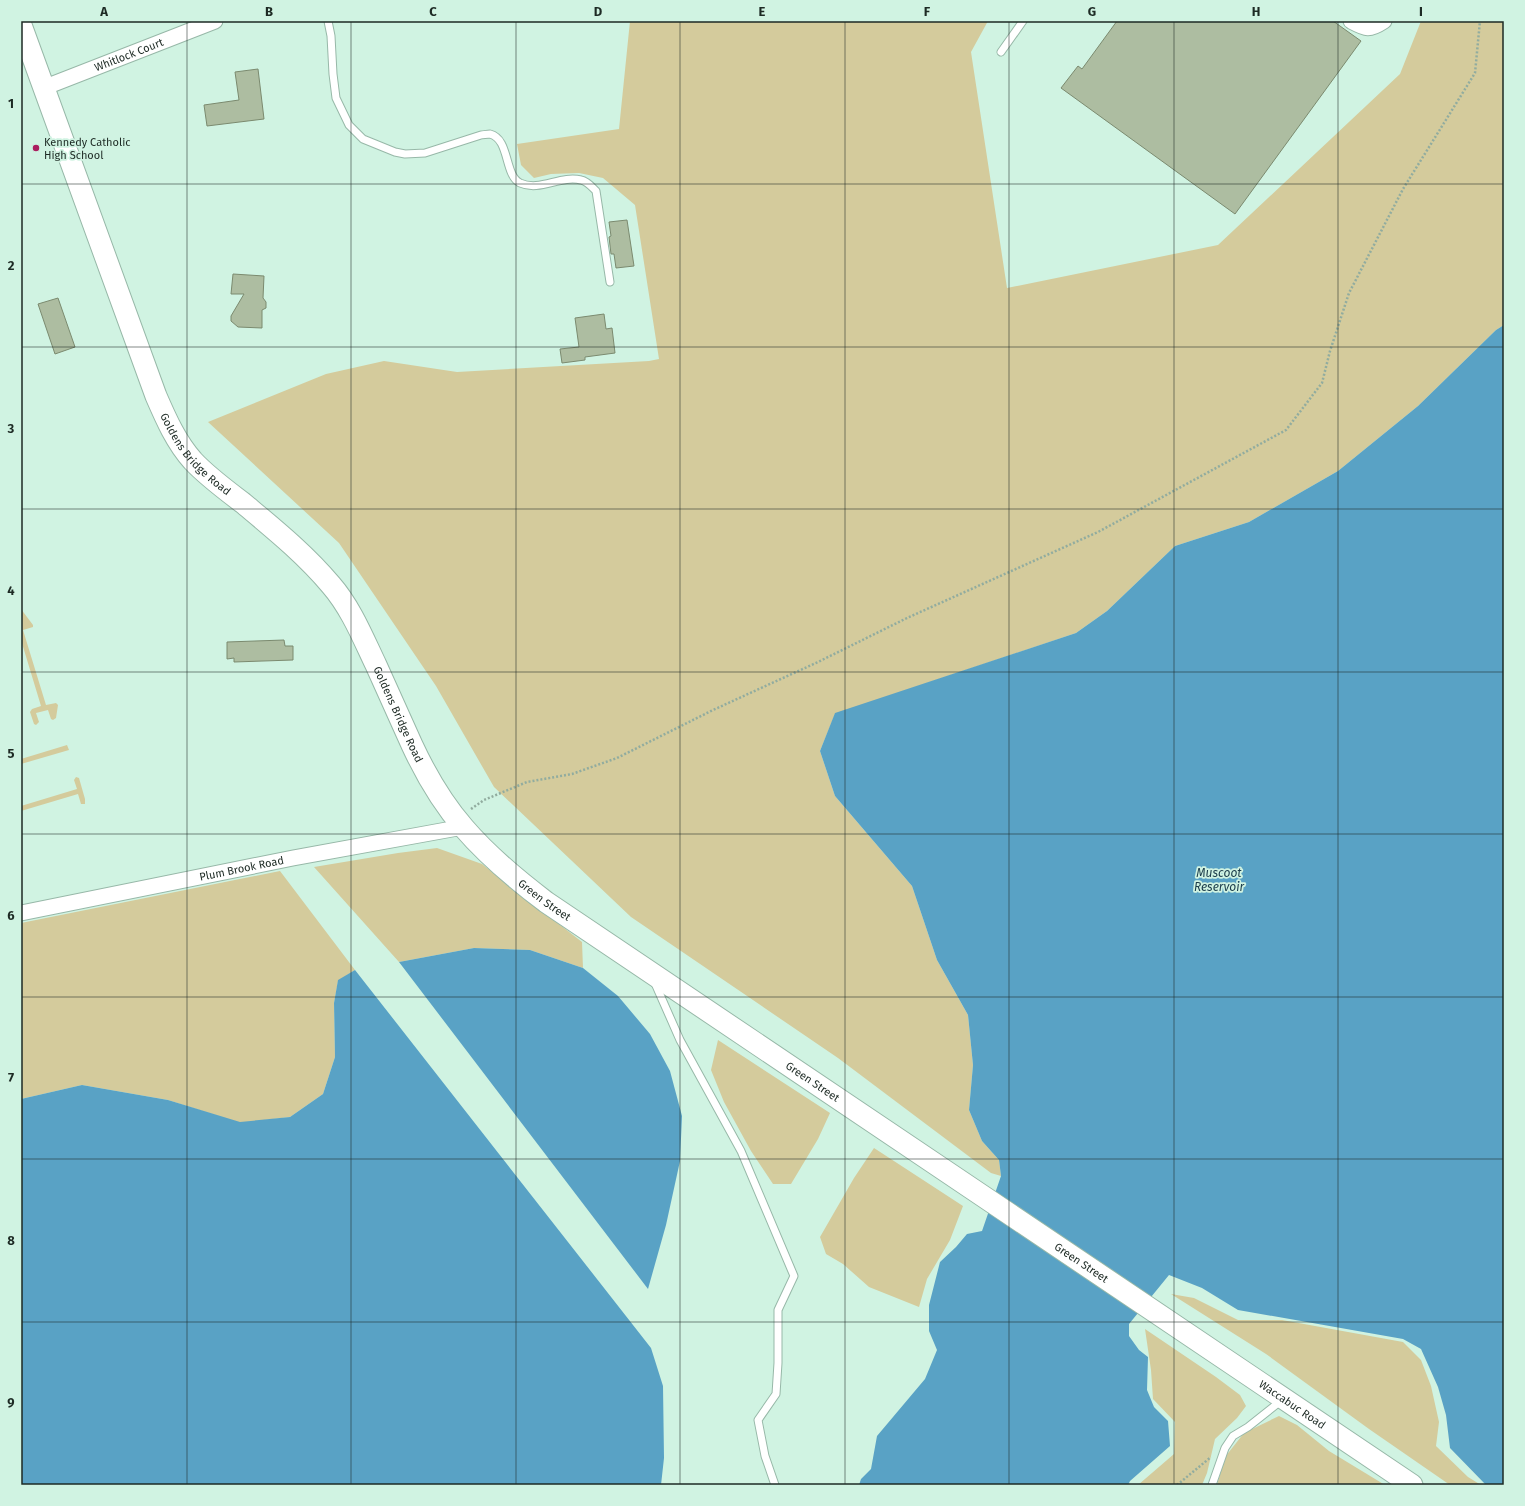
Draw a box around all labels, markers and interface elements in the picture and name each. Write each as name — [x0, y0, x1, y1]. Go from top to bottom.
text: A — [99, 4, 108, 19]
text: B — [265, 4, 273, 19]
text: C — [429, 4, 437, 19]
text: D — [594, 4, 603, 19]
text: E — [759, 4, 766, 19]
text: F — [924, 4, 931, 19]
text: G — [1088, 4, 1096, 19]
text: H — [1252, 4, 1260, 19]
text: I — [1419, 4, 1423, 19]
street label: Whitlock Court — [93, 36, 165, 74]
text: 1 — [8, 96, 14, 111]
place label: Kennedy Catholic High School — [44, 136, 131, 162]
marker: Kennedy Catholic High School — [31, 143, 41, 153]
text: 2 — [8, 258, 15, 273]
street label: Goldens Bridge Road — [157, 411, 233, 498]
text: 3 — [7, 421, 15, 436]
text: 4 — [7, 583, 15, 598]
street label: Goldens Bridge Road — [370, 665, 425, 765]
text: 5 — [8, 746, 15, 761]
street label: Plum Brook Road — [198, 854, 285, 884]
water label: Muscoot Reservoir — [1194, 866, 1245, 894]
street label: Green Street — [515, 877, 573, 924]
text: 6 — [7, 908, 15, 923]
street label: Green Street — [783, 1059, 842, 1105]
text: 7 — [8, 1070, 14, 1085]
text: 8 — [7, 1233, 15, 1248]
street label: Green Street — [1052, 1240, 1111, 1286]
street label: Waccabuc Road — [1256, 1378, 1328, 1432]
text: 9 — [7, 1395, 15, 1410]

